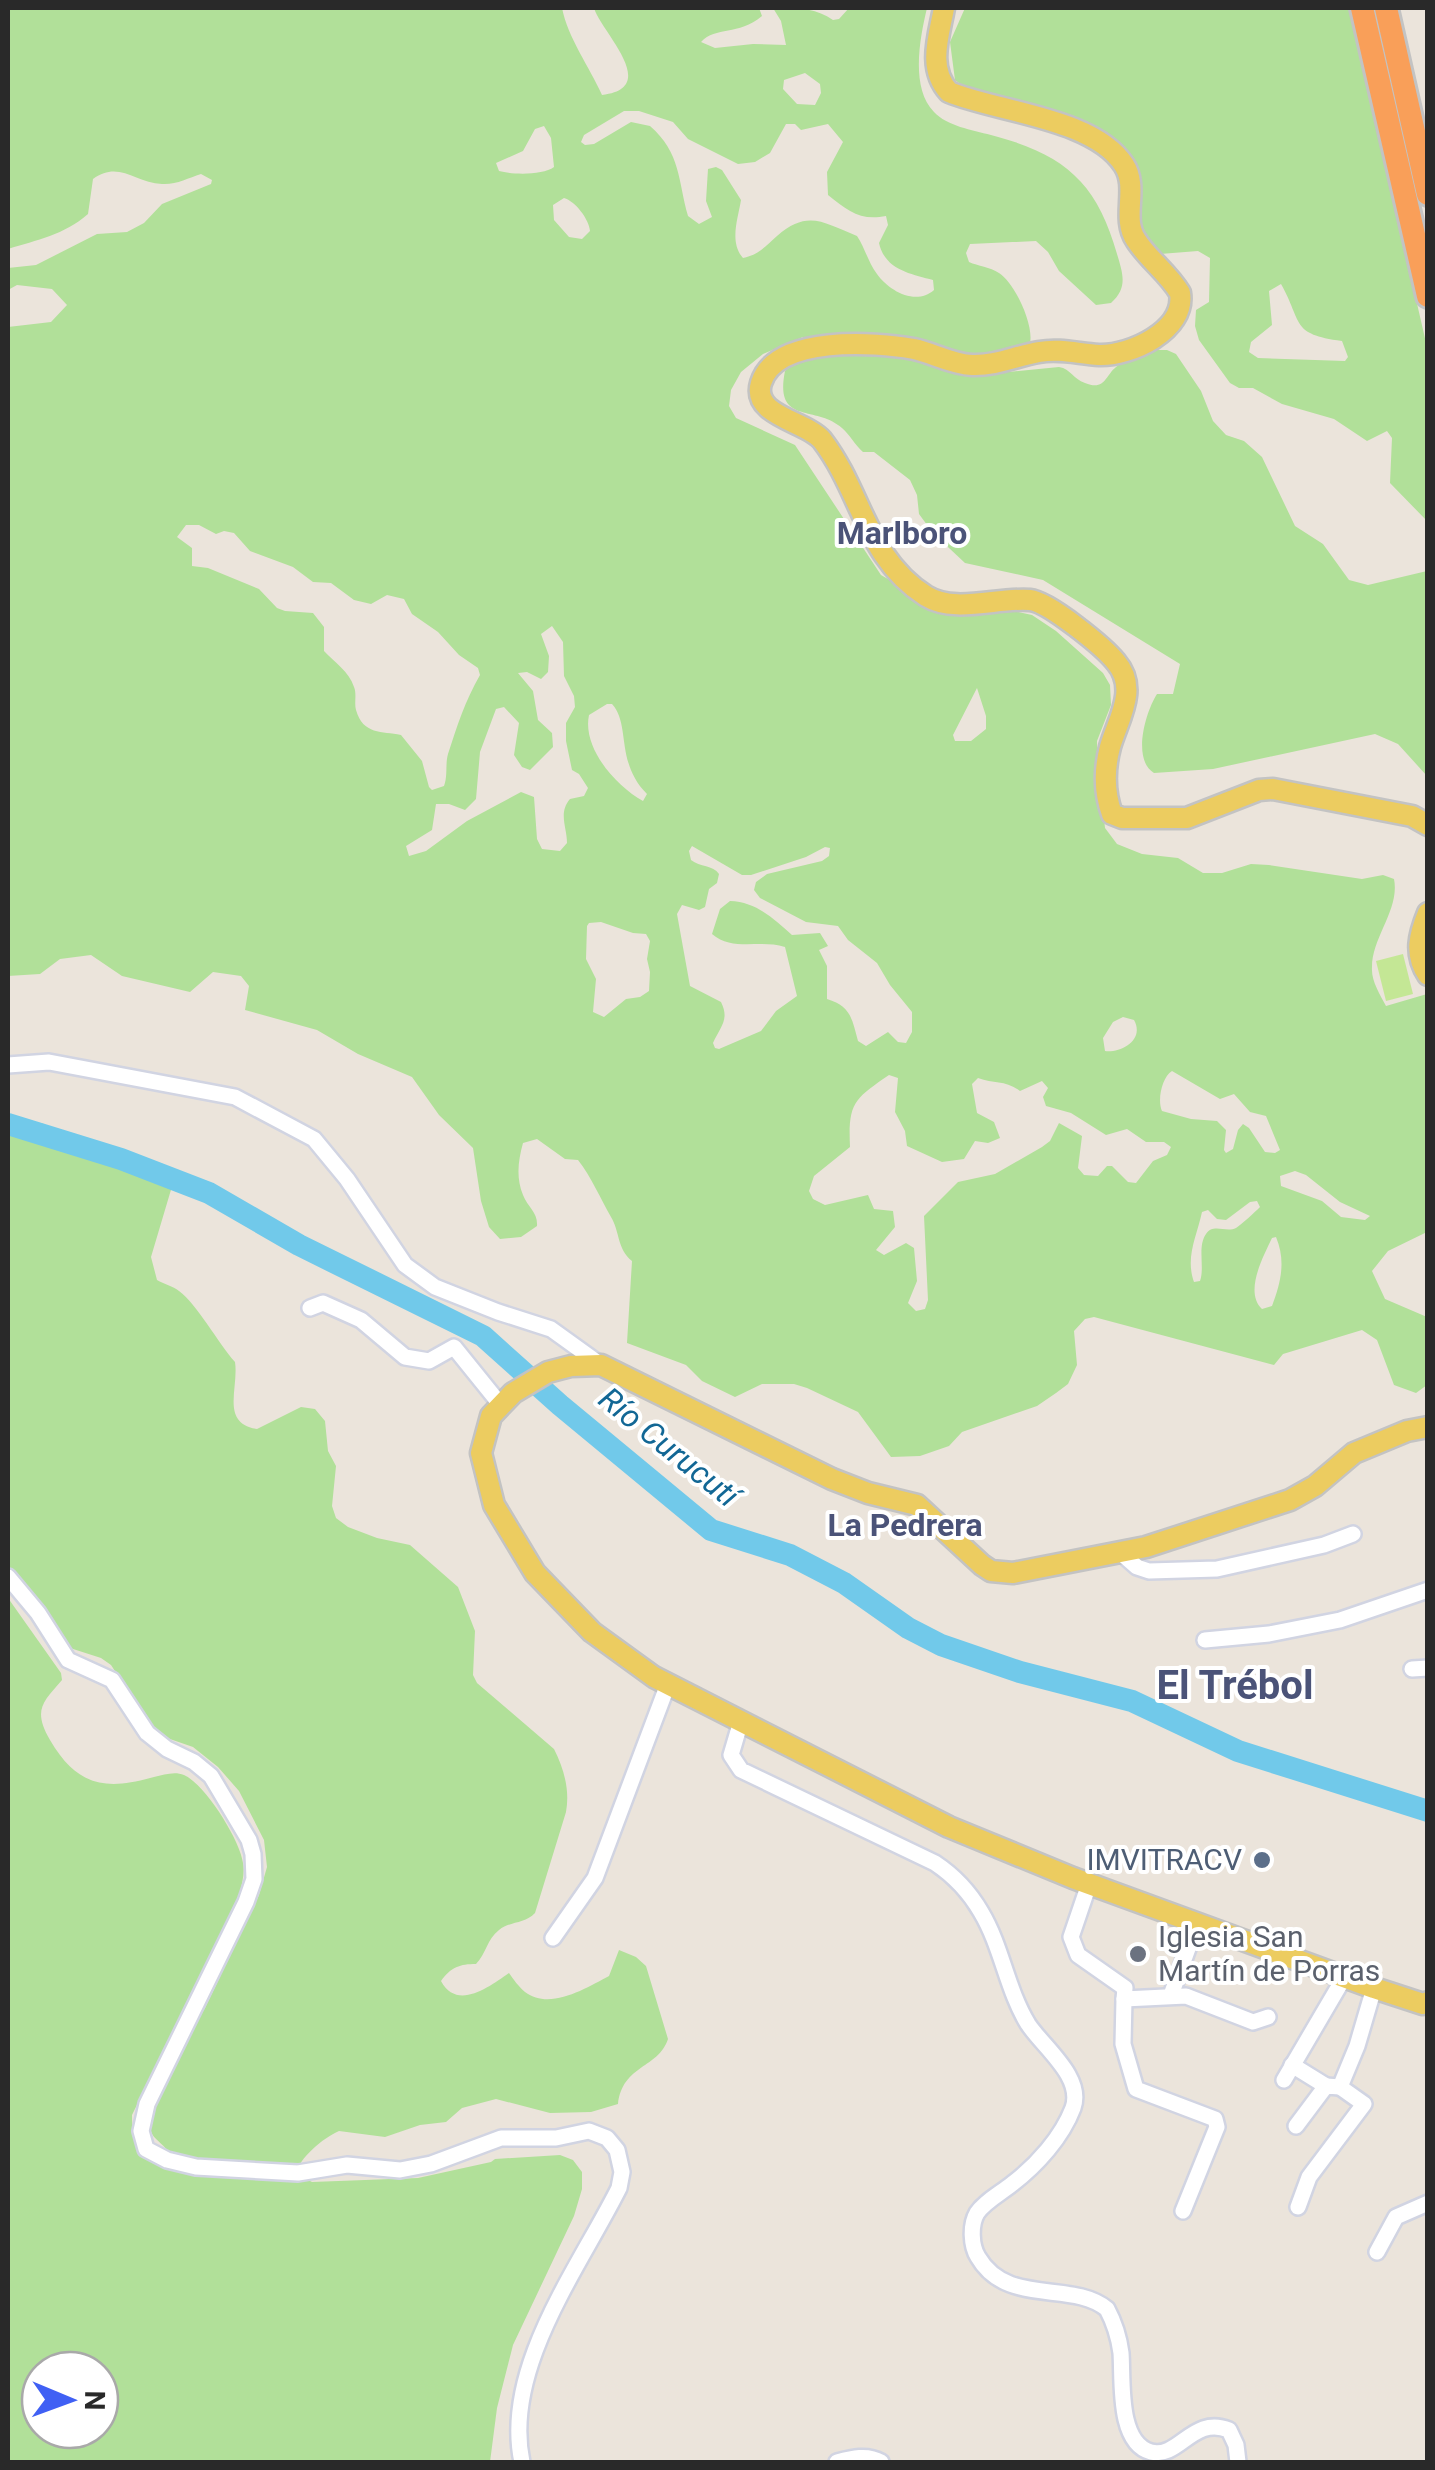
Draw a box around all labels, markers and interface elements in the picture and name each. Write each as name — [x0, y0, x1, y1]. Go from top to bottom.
district label: Marlboro — [837, 514, 967, 552]
water label: Río Curucutí — [592, 1379, 750, 1518]
district label: La Pedrera — [827, 1506, 983, 1544]
district label: El Trébol — [1157, 1662, 1313, 1709]
place label: IMVITRACV — [1086, 1842, 1242, 1877]
marker: IMVITRACV — [1251, 1849, 1273, 1871]
place label: Iglesia San Martín de Porras — [1158, 1919, 1380, 1988]
marker: Iglesia San Martín de Porras — [1127, 1943, 1149, 1965]
north arrow — [20, 2350, 120, 2450]
text: N — [78, 2390, 111, 2411]

